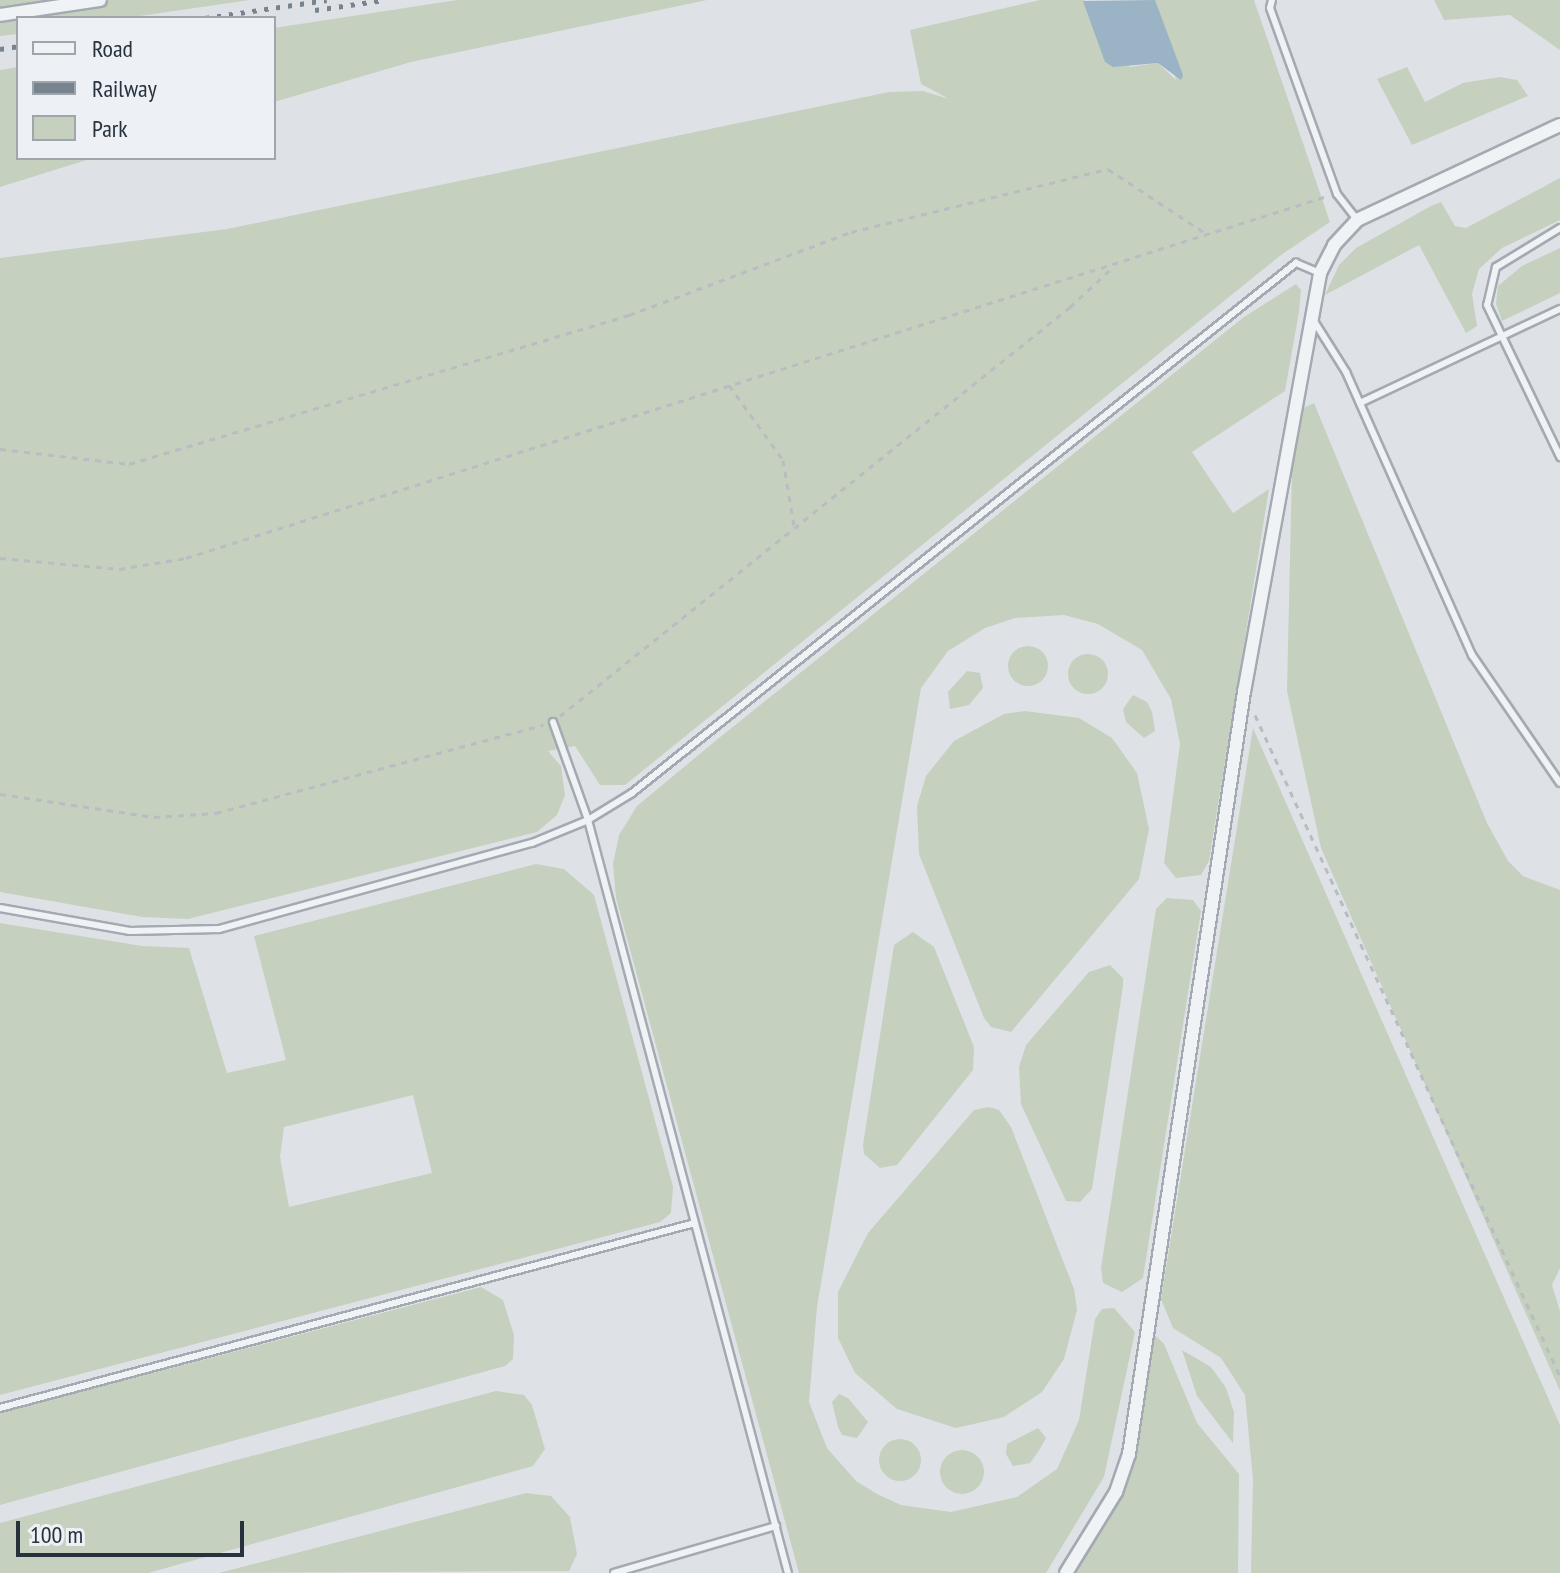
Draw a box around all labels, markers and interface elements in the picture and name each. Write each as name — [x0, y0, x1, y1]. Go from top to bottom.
legend — [16, 16, 276, 160]
text: Road — [92, 33, 133, 64]
text: Railway — [92, 73, 157, 104]
text: Park — [92, 113, 128, 144]
scale bar — [20, 1505, 248, 1555]
text: 100 m — [30, 1519, 83, 1550]

